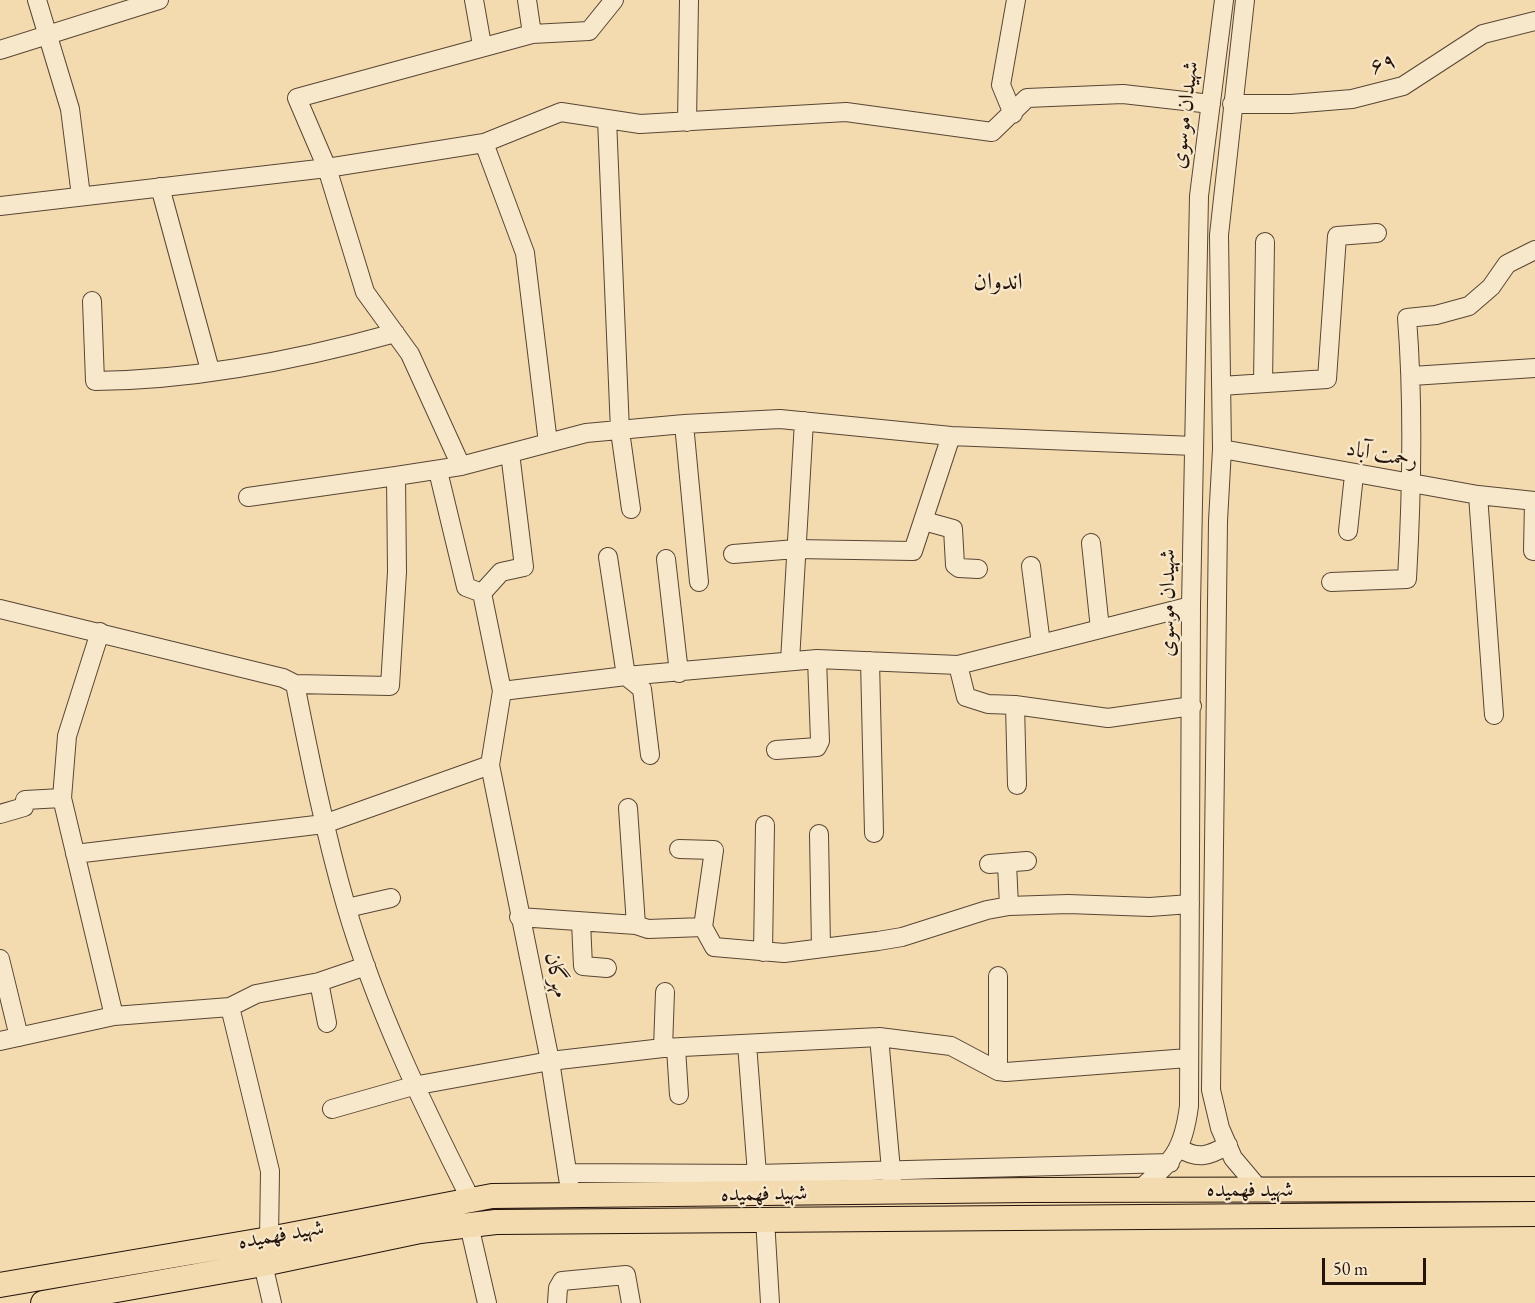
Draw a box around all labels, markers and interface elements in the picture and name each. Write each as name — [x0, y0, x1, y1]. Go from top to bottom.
street label: ۶۹ — [1367, 47, 1399, 81]
street label: شهیدان موسوی — [1165, 60, 1205, 170]
district label: اندوان — [973, 268, 1023, 296]
street label: رحمت آباد — [1344, 436, 1420, 474]
street label: شهیدان موسوی — [1155, 549, 1181, 657]
street label: مهرگان — [538, 950, 574, 1000]
street label: شهید فهمیده — [1207, 1177, 1293, 1203]
street label: شهید فهمیده — [720, 1180, 808, 1208]
street label: شهید فهمیده — [236, 1214, 326, 1256]
scale bar — [1325, 1246, 1428, 1284]
text: 50 m — [1333, 1257, 1368, 1280]

